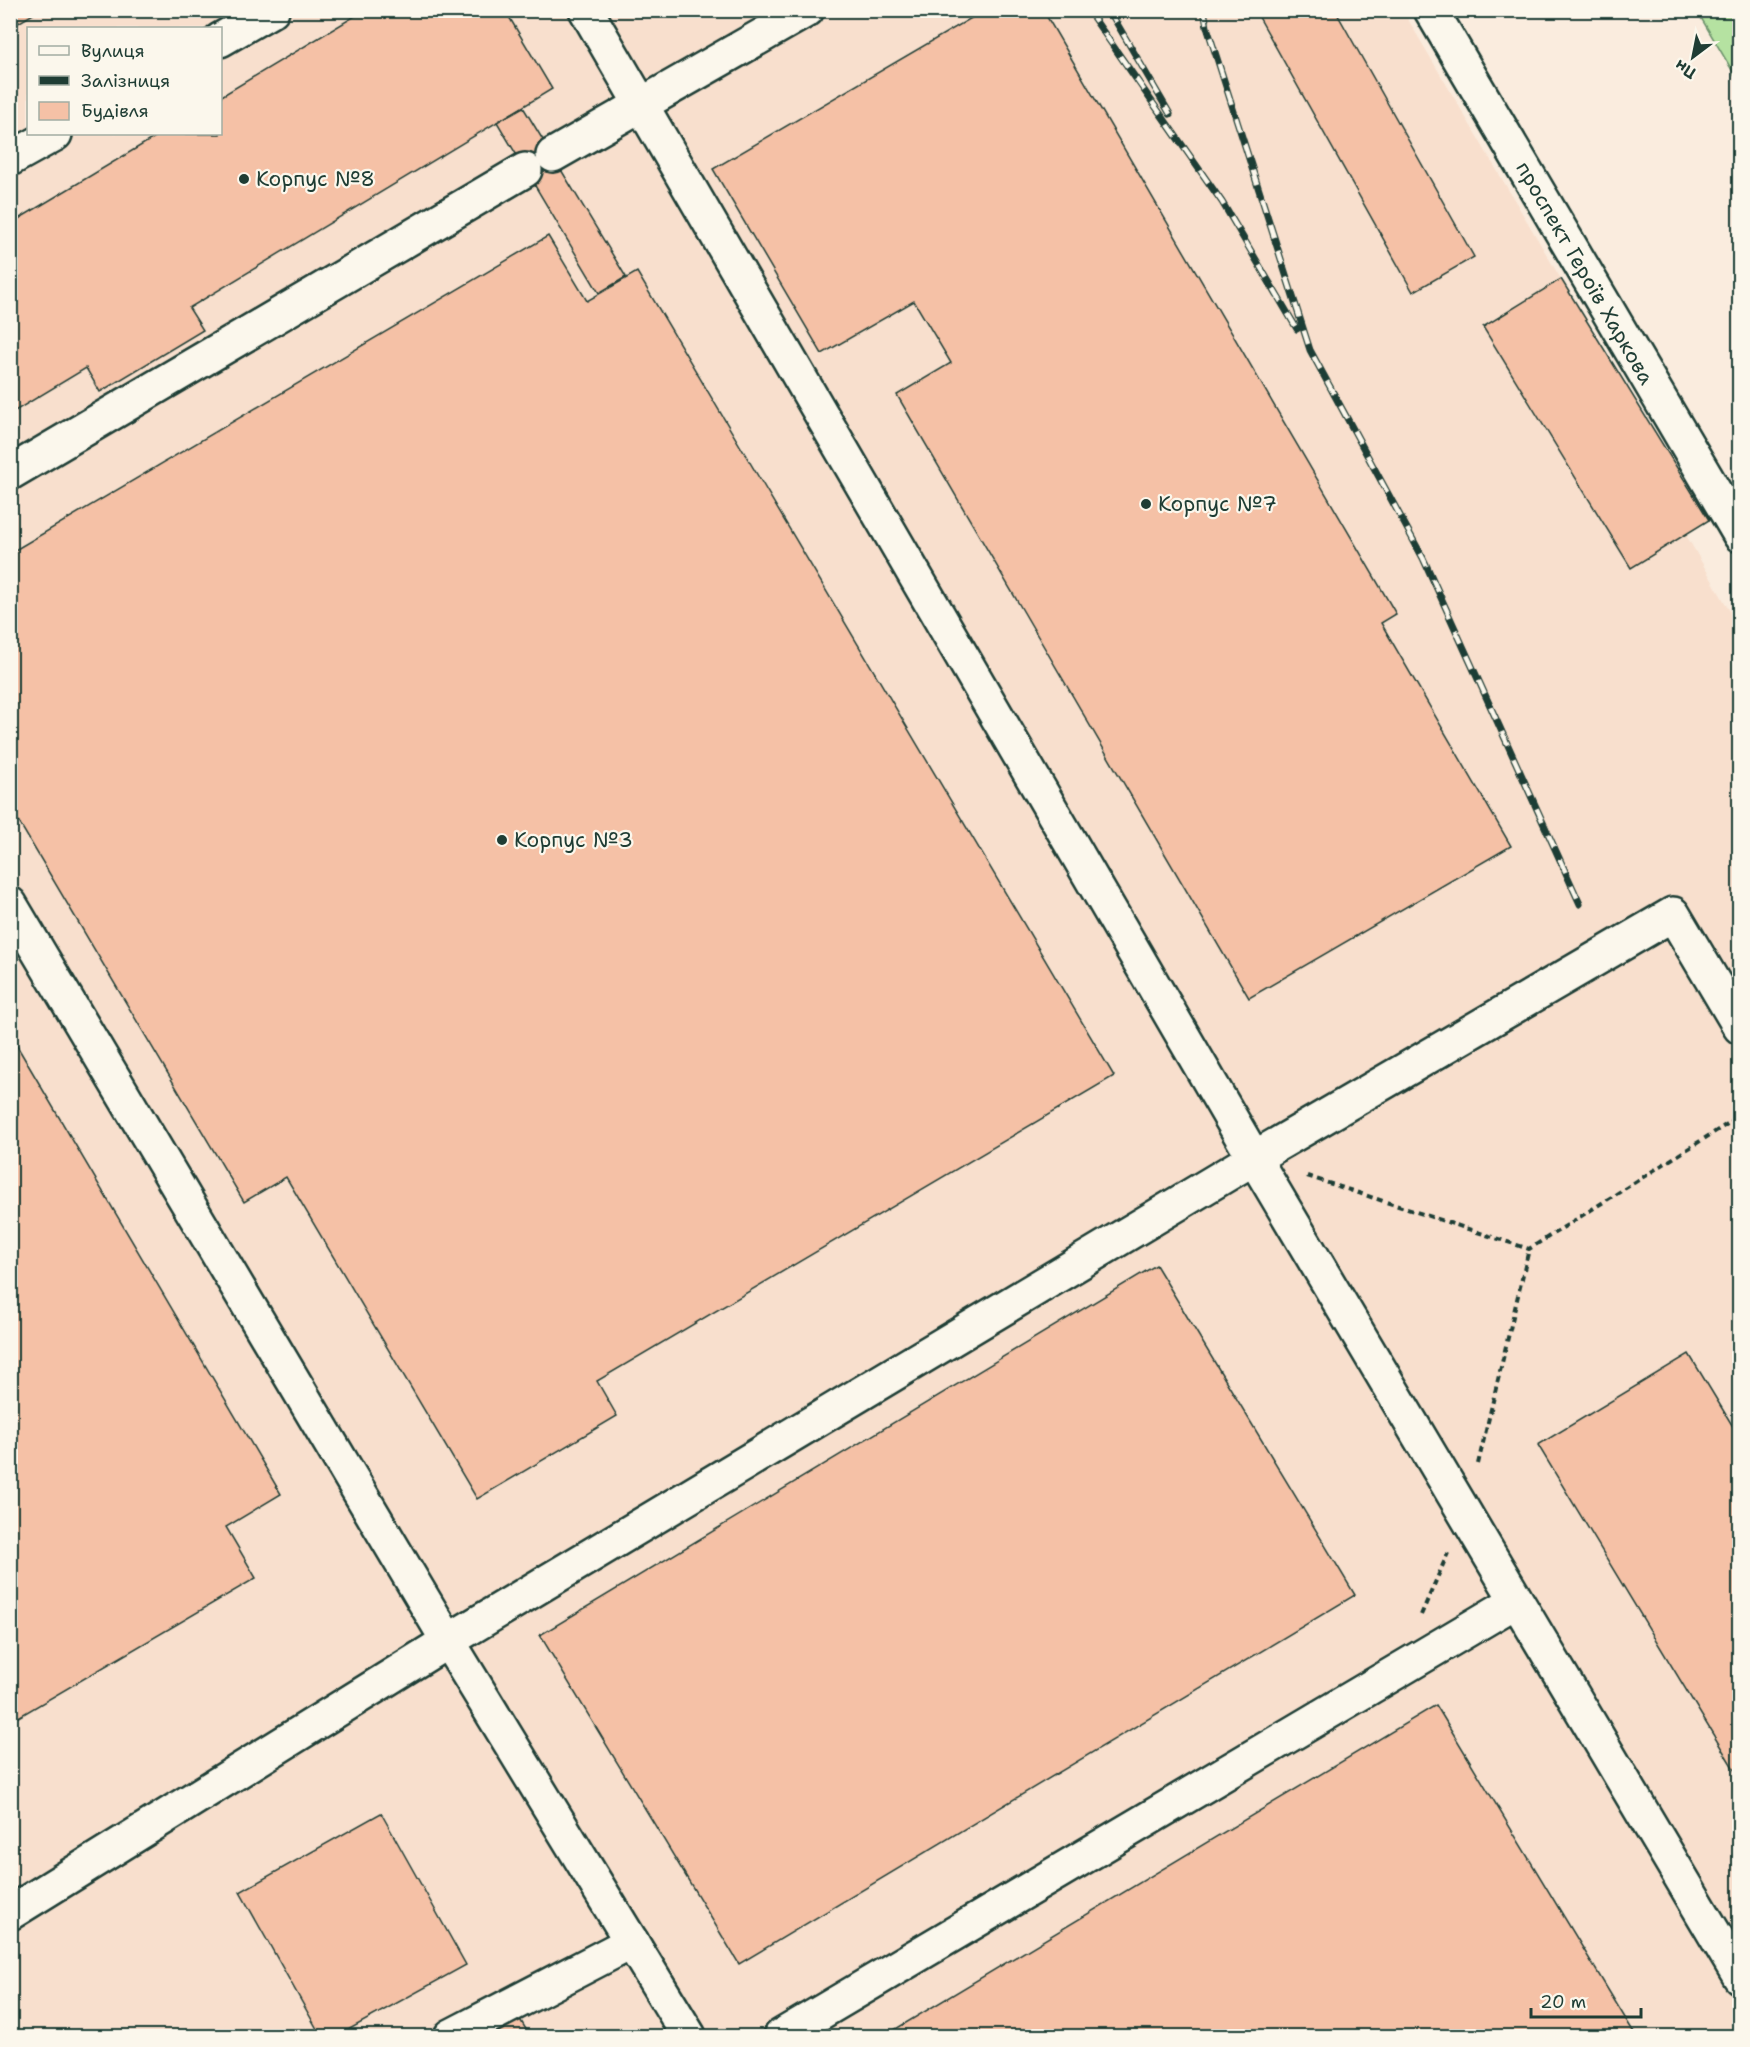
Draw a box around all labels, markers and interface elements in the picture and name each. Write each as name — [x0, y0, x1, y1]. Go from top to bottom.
legend — [27, 27, 222, 135]
north arrow — [1663, 27, 1723, 87]
text: Вулиця — [81, 39, 145, 63]
text: Пн — [1671, 55, 1700, 84]
text: Залізниця — [81, 69, 170, 93]
text: Будівля — [81, 99, 149, 123]
street label: проспект Героїв Харкова — [1510, 156, 1660, 390]
place label: Корпус №8 — [256, 165, 375, 193]
marker: Корпус №8 — [237, 172, 251, 186]
place label: Корпус №7 — [1158, 490, 1277, 518]
marker: Корпус №7 — [1139, 497, 1153, 511]
place label: Корпус №3 — [514, 826, 633, 854]
marker: Корпус №3 — [495, 833, 509, 847]
scale bar — [1531, 1981, 1640, 2019]
text: 20 m — [1540, 1990, 1586, 2014]

